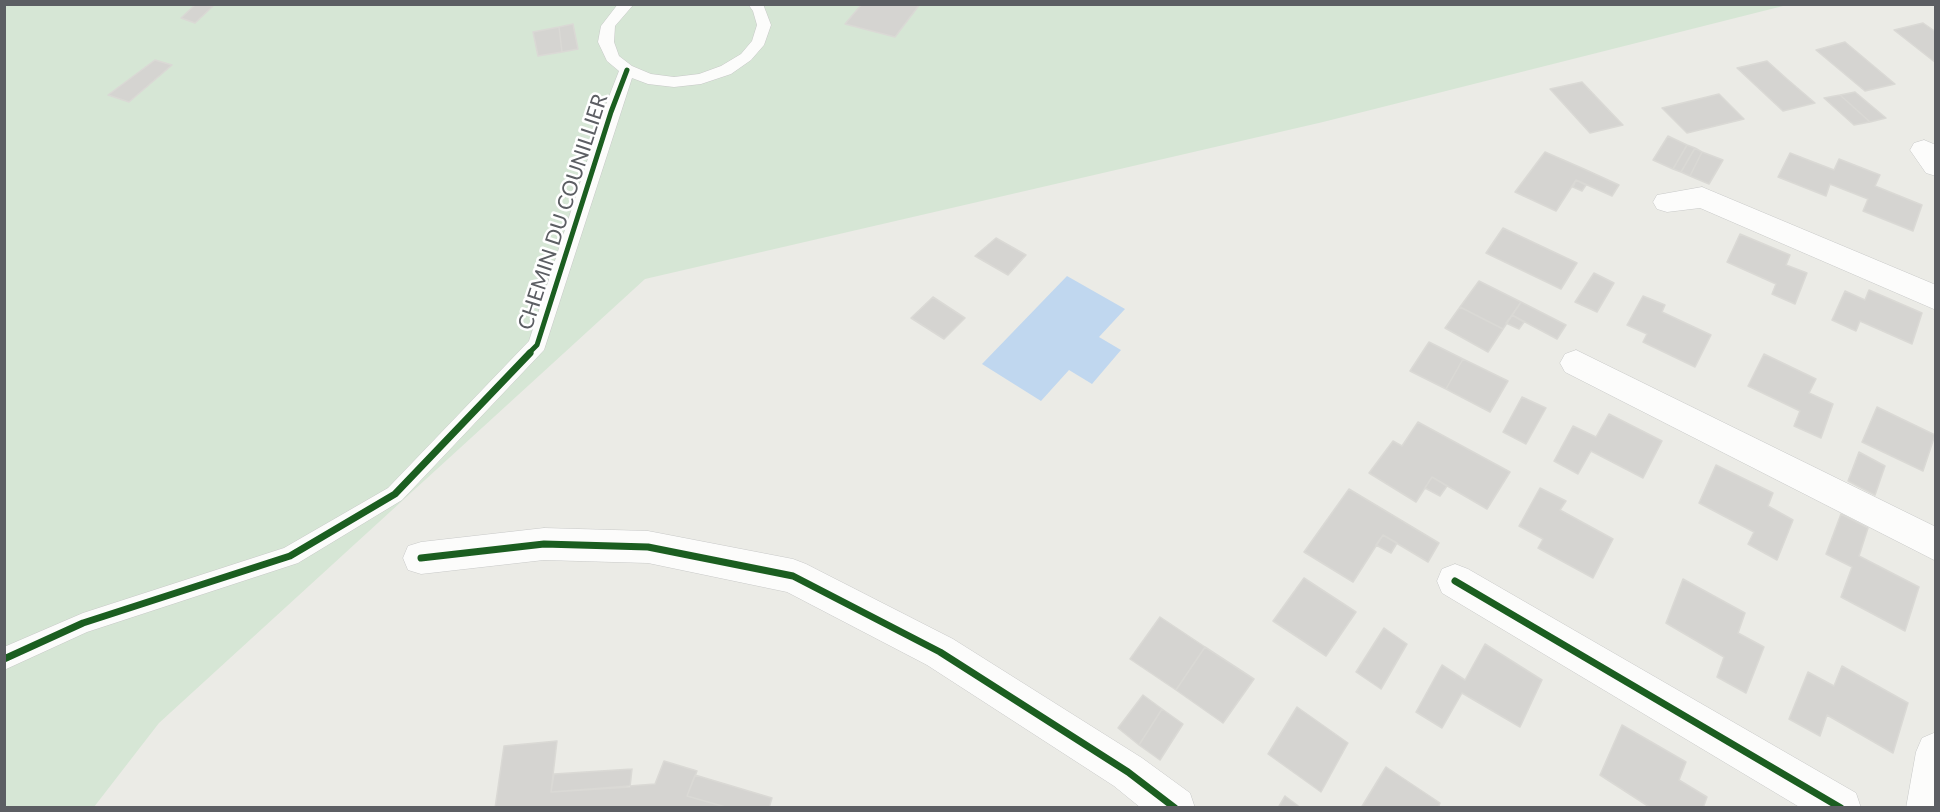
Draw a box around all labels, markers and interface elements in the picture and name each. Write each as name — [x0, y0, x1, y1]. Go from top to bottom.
street label: CHEMIN DU COUNILLIER — [513, 91, 613, 333]

